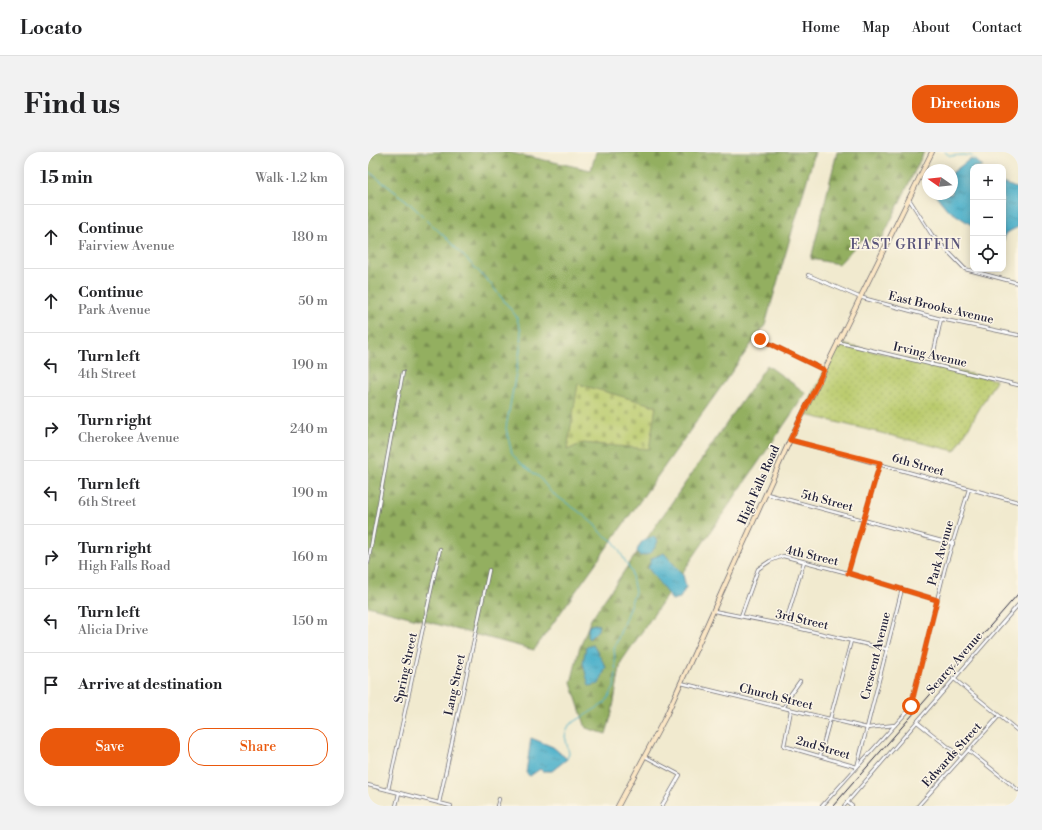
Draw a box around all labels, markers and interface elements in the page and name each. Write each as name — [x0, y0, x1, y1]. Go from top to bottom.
text: Locato — [20, 16, 82, 40]
text: Home — [802, 19, 840, 37]
text: Map — [862, 19, 890, 37]
text: About — [912, 19, 950, 37]
text: Contact — [972, 19, 1022, 37]
button: Directions — [912, 85, 1018, 123]
text: Find us — [24, 87, 120, 122]
north arrow — [922, 164, 958, 200]
map controls — [970, 164, 1006, 272]
button: + — [970, 164, 1006, 200]
text: 15 min — [40, 167, 93, 189]
text: Walk · 1.2 km — [255, 170, 328, 186]
button: − — [970, 200, 1006, 236]
text: Continue — [78, 219, 143, 238]
icon: ahead — [40, 226, 62, 248]
text: 180 m — [292, 229, 328, 245]
district label: EAST GRIFFIN — [850, 236, 962, 254]
button: locate — [970, 236, 1006, 272]
text: Fairview Avenue — [78, 238, 175, 254]
text: Continue — [78, 283, 143, 302]
street label: East Brooks Avenue — [887, 289, 995, 327]
icon: ahead — [40, 290, 62, 312]
text: 50 m — [298, 293, 328, 309]
text: Park Avenue — [78, 302, 151, 318]
route end — [751, 330, 769, 348]
street label: Irving Avenue — [892, 339, 968, 371]
text: Turn left — [78, 347, 140, 366]
icon: left — [40, 354, 62, 376]
text: 190 m — [292, 357, 328, 373]
text: 4th Street — [78, 366, 136, 382]
text: Turn right — [78, 411, 152, 430]
icon: right — [40, 418, 62, 440]
text: 240 m — [290, 421, 328, 437]
text: Cherokee Avenue — [78, 430, 179, 446]
street label: High Falls Road — [735, 443, 783, 527]
street label: 6th Street — [890, 450, 947, 480]
text: Turn left — [78, 475, 140, 494]
icon: left — [40, 482, 62, 504]
text: 190 m — [292, 485, 328, 501]
street label: 5th Street — [799, 487, 855, 515]
text: 6th Street — [78, 494, 136, 510]
street label: Park Avenue — [925, 519, 957, 587]
text: Turn right — [78, 539, 152, 558]
street label: 4th Street — [784, 543, 841, 570]
icon: right — [40, 546, 62, 568]
text: 160 m — [292, 549, 328, 565]
text: High Falls Road — [78, 558, 170, 574]
text: Turn left — [78, 603, 140, 622]
street label: 3rd Street — [774, 607, 831, 634]
icon: left — [40, 610, 62, 632]
street label: Crescent Avenue — [858, 610, 894, 702]
text: 150 m — [293, 613, 328, 629]
text: Alicia Drive — [78, 622, 148, 638]
street label: Searcy Avenue — [924, 629, 986, 697]
street label: Spring Street — [391, 631, 421, 705]
street label: Lang Street — [441, 652, 469, 717]
icon: arrive — [40, 674, 62, 696]
text: Arrive at destination — [78, 675, 222, 694]
street label: Church Street — [738, 681, 815, 714]
route start — [902, 697, 920, 715]
street label: Edwards Street — [919, 719, 985, 790]
button: Save — [40, 728, 180, 766]
button: Share — [188, 728, 328, 766]
street label: 2nd Street — [794, 733, 853, 763]

